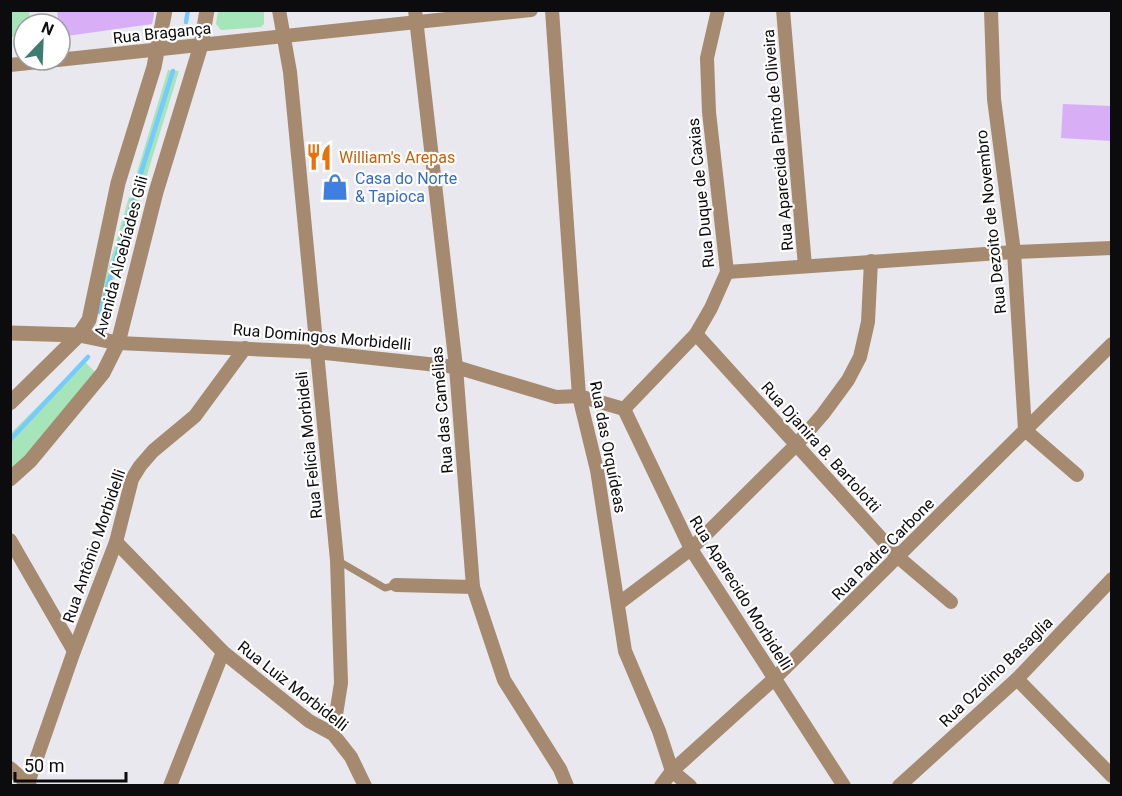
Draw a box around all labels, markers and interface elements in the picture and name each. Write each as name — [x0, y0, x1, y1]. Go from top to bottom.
north arrow — [12, 12, 72, 72]
text: N — [39, 18, 57, 40]
street label: Rua Bragança — [112, 18, 212, 48]
street label: Rua Aparecida Pinto de Oliveira — [759, 28, 797, 252]
street label: Rua Duque de Caxias — [684, 117, 718, 269]
street label: Rua Dezoito de Novembro — [972, 129, 1010, 315]
restaurant icon: William's Arepas — [304, 142, 334, 172]
place label: William's Arepas — [339, 148, 455, 167]
place label: Casa do Norte & Tapioca — [355, 169, 457, 206]
shop icon: Casa do Norte & Tapioca — [320, 172, 350, 202]
street label: Avenida Alcebíades Gili — [90, 173, 152, 339]
street label: Rua Domingos Morbidelli — [232, 320, 412, 354]
street label: Rua das Camélias — [427, 346, 457, 474]
street label: Rua Felícia Morbideli — [292, 370, 326, 520]
street label: Rua Djanira B. Bartolotti — [757, 378, 885, 516]
street label: Rua das Orquídeas — [586, 379, 630, 515]
street label: Rua Antônio Morbidelli — [59, 467, 129, 625]
street label: Rua Padre Carbone — [828, 494, 938, 604]
street label: Rua Aparecido Morbidelli — [686, 512, 796, 674]
street label: Rua Ozolino Basaglia — [935, 613, 1057, 731]
street label: Rua Luiz Morbidelli — [234, 637, 352, 735]
scale bar — [15, 745, 126, 783]
text: 50 m — [24, 755, 64, 776]

